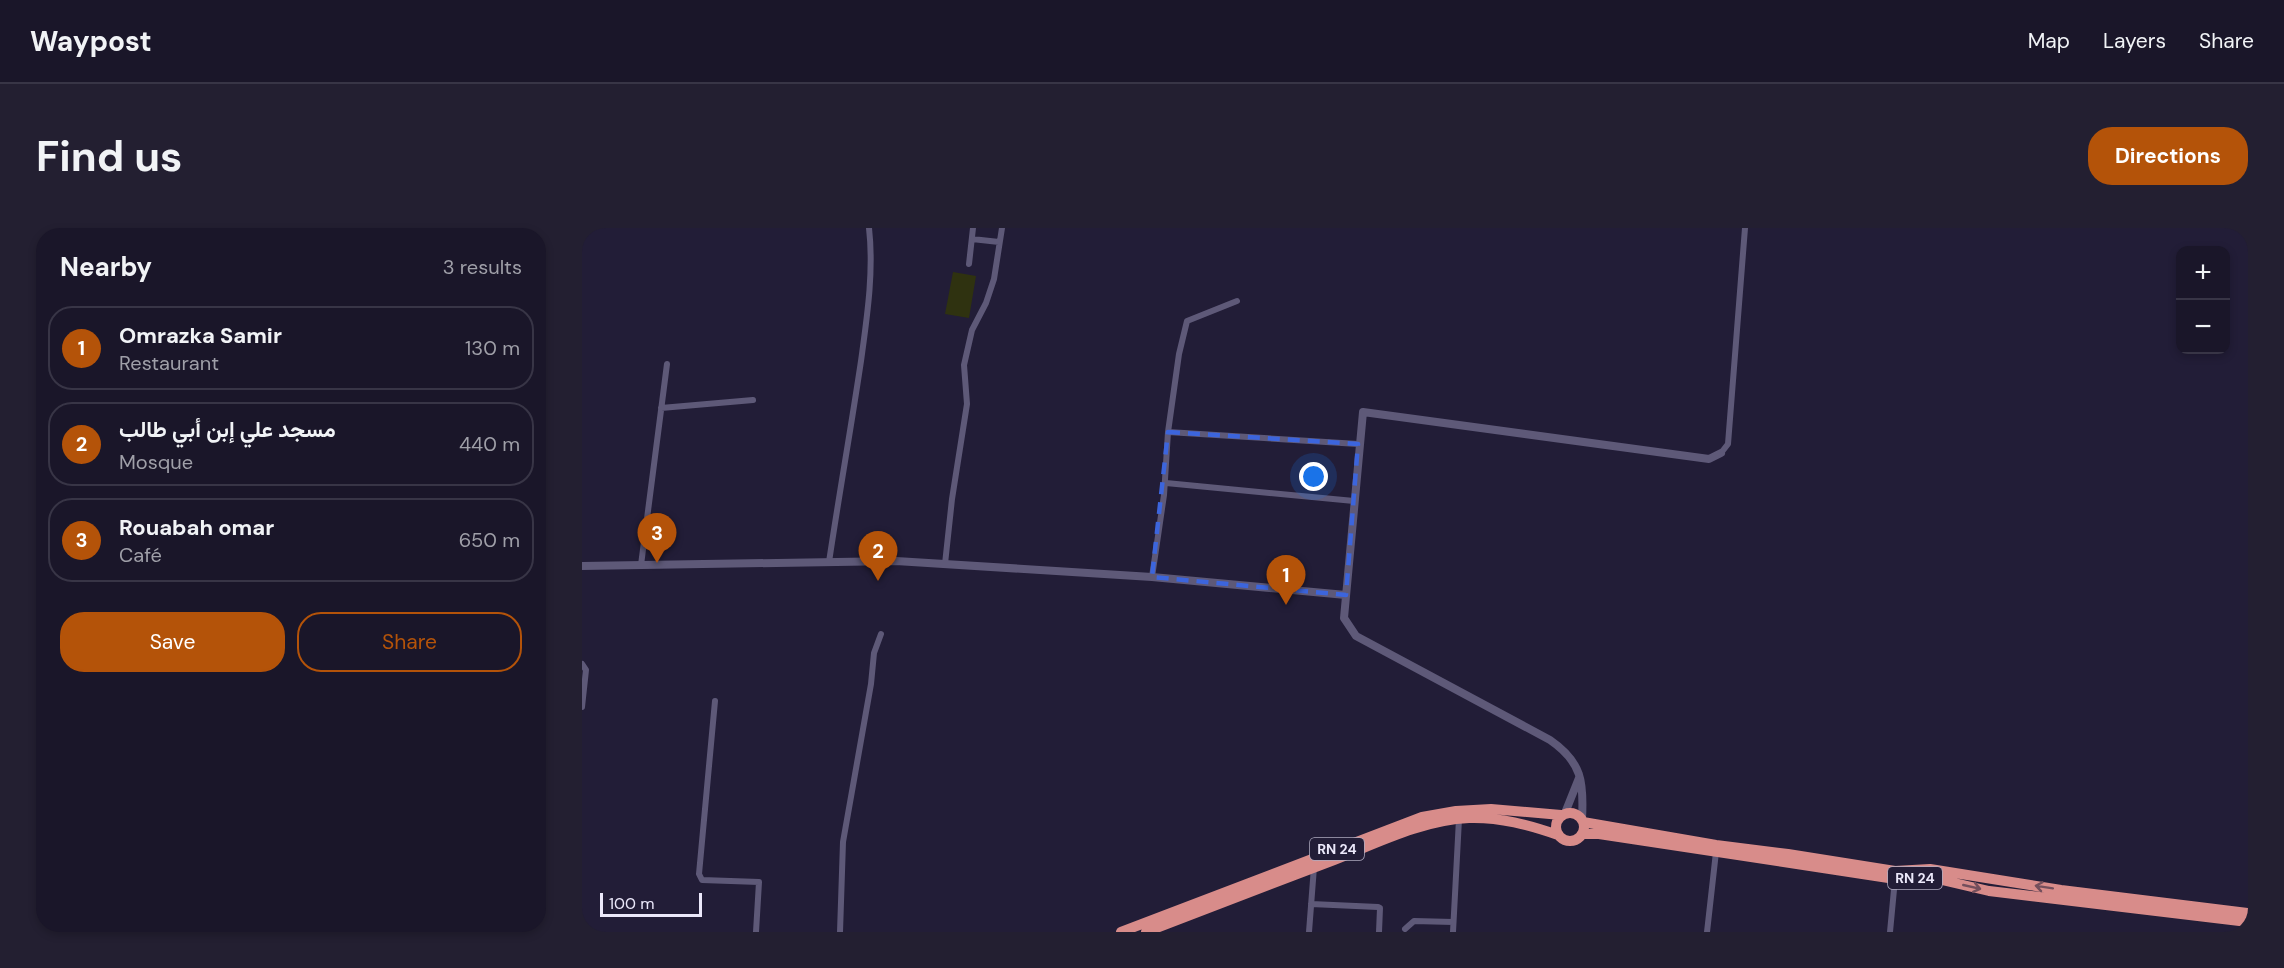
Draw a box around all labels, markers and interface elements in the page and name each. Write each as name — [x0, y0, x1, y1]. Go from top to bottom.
text: Waypost — [30, 23, 152, 60]
text: Map — [2028, 27, 2070, 55]
text: Layers — [2103, 27, 2166, 55]
text: Share — [2199, 27, 2254, 55]
button: Directions — [2088, 127, 2248, 185]
text: Find us — [36, 129, 182, 184]
map controls — [2176, 246, 2230, 354]
button: + — [2176, 246, 2230, 300]
text: Nearby — [60, 250, 152, 284]
text: 3 results — [443, 254, 522, 280]
button: − — [2176, 300, 2230, 354]
text: Omrazka Samir — [119, 321, 282, 350]
text: 1 — [78, 335, 85, 361]
text: 130 m — [465, 335, 520, 361]
text: Restaurant — [119, 350, 219, 376]
text: مسجد علي إبن أبي طالب — [119, 415, 336, 444]
text: 2 — [76, 431, 87, 457]
text: 440 m — [459, 431, 520, 457]
text: Mosque — [119, 449, 193, 475]
your location — [1299, 462, 1328, 491]
text: Rouabah omar — [119, 513, 274, 542]
pin: 3 — [638, 514, 676, 563]
text: 3 — [75, 527, 88, 553]
text: 650 m — [459, 527, 520, 553]
pin: 2 — [858, 532, 898, 581]
text: Café — [119, 542, 162, 568]
pin: 1 — [1266, 556, 1306, 605]
button: Save — [60, 612, 285, 672]
button: Share — [297, 612, 522, 672]
road number: RN 24 — [1310, 838, 1364, 860]
road number: RN 24 — [1888, 867, 1942, 889]
one-way arrow — [1962, 882, 1981, 894]
one-way arrow — [2035, 882, 2055, 893]
scale bar — [600, 890, 702, 918]
text: 100 m — [609, 893, 654, 914]

